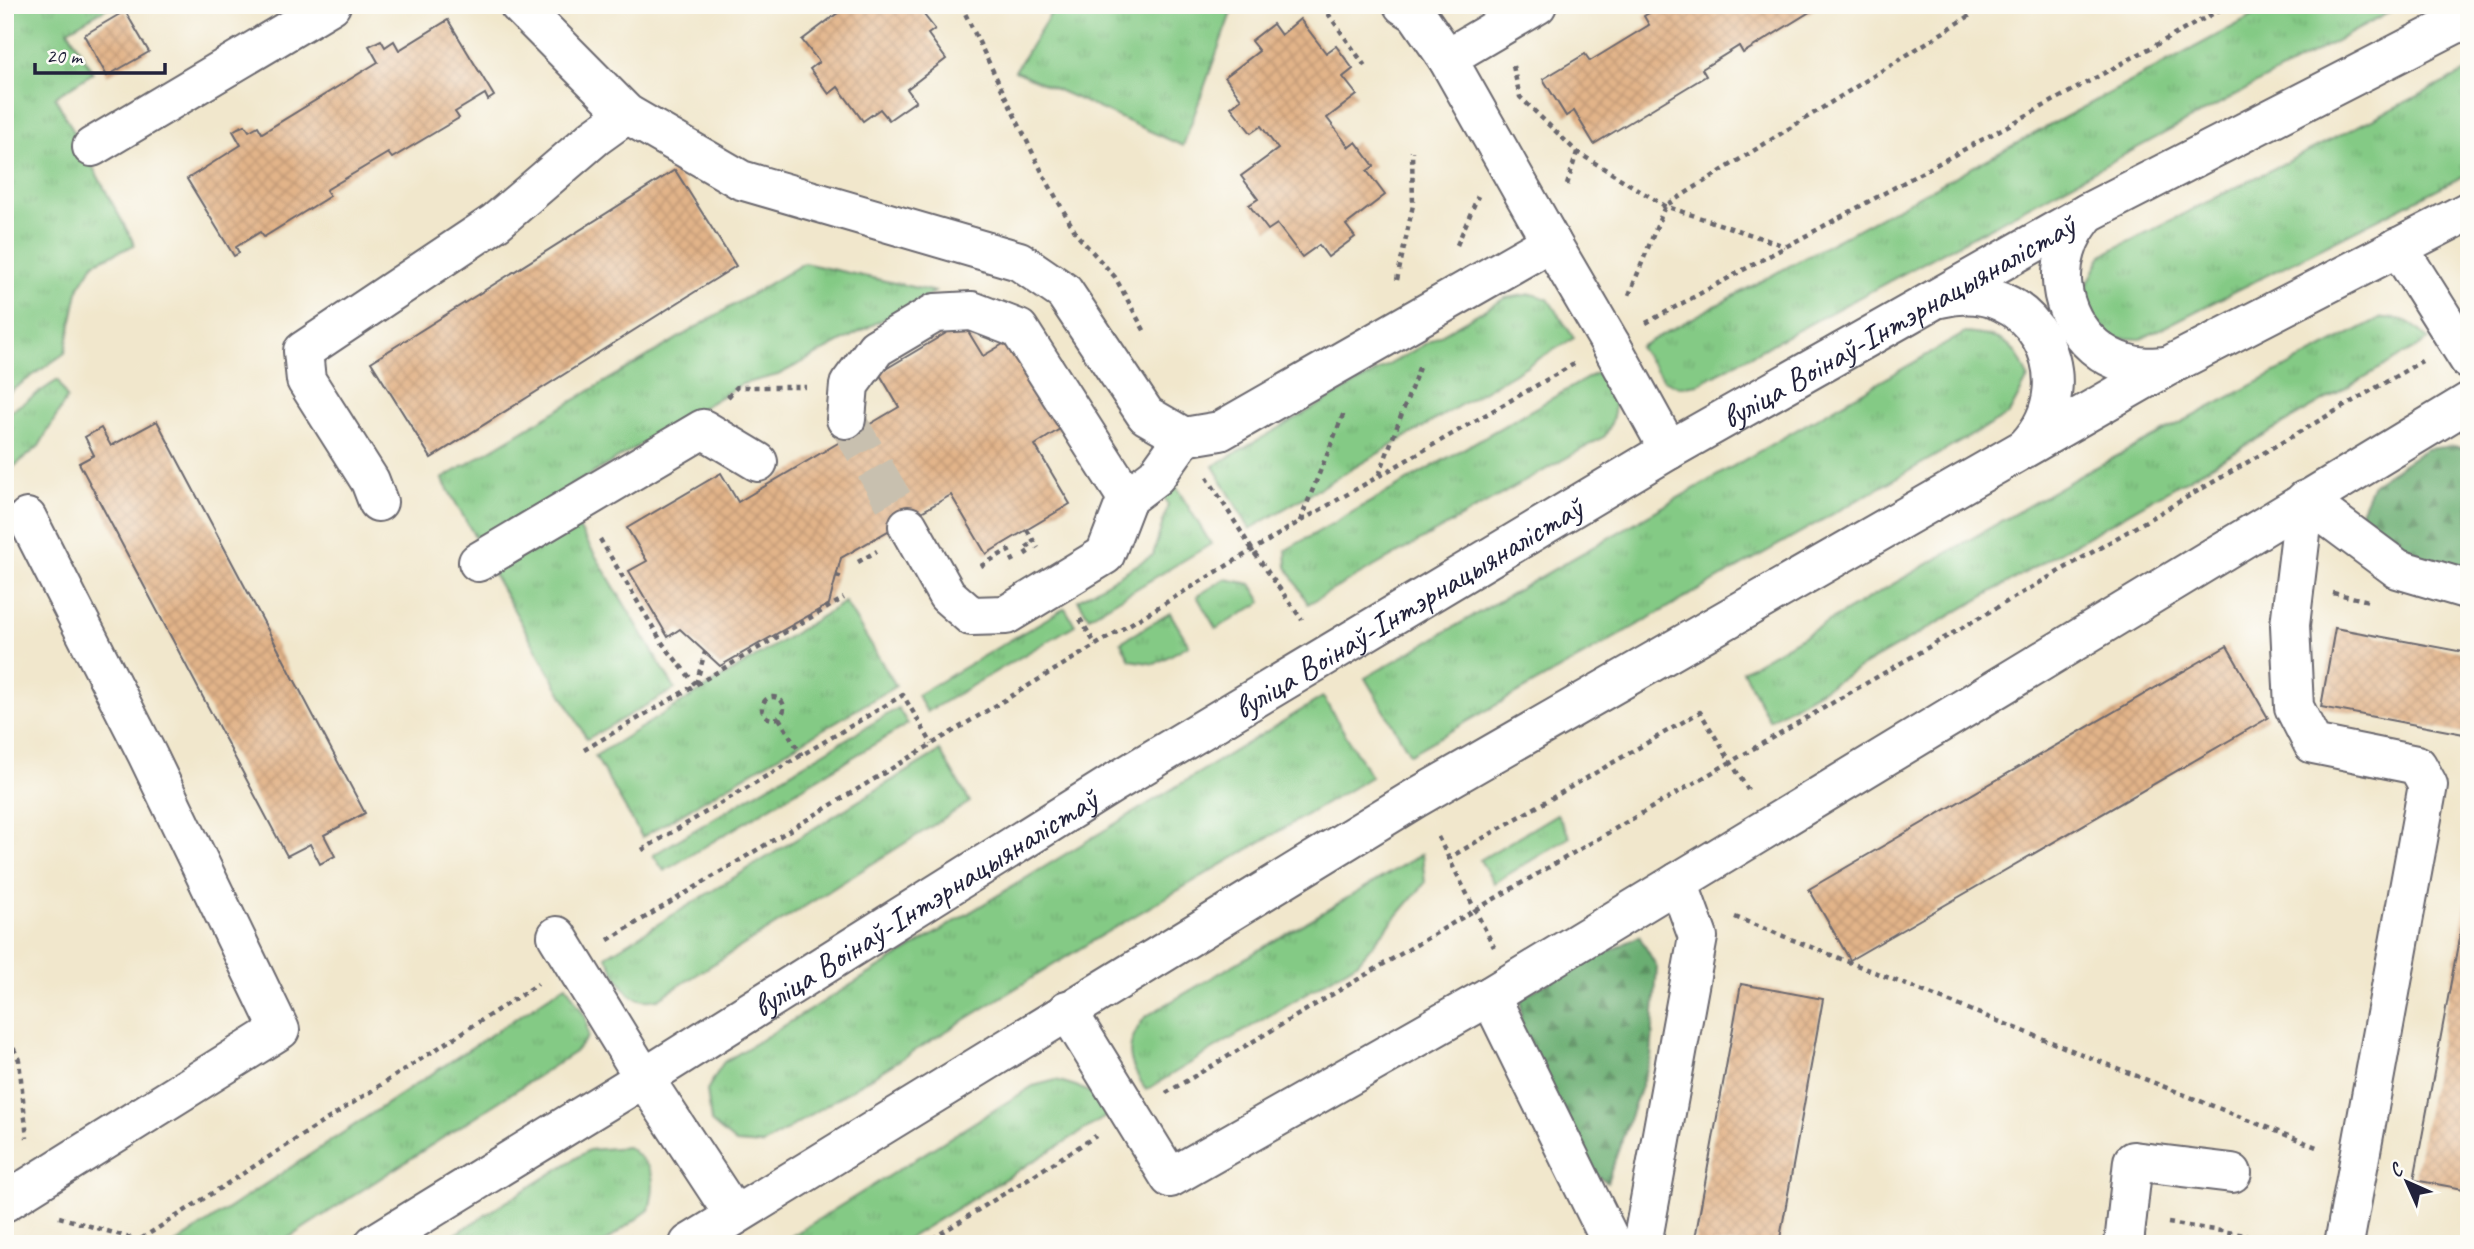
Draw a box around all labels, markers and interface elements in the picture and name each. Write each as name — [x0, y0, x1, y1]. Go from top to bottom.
scale bar — [35, 32, 164, 76]
text: 20 m — [46, 43, 84, 69]
street label: вуліца Воінаў-Інтэрнацыяналістаў — [1714, 203, 2085, 438]
street label: вуліца Воінаў-Інтэрнацыяналістаў — [1225, 485, 1593, 729]
street label: вуліца Воінаў-Інтэрнацыяналістаў — [744, 777, 1108, 1027]
north arrow — [2372, 1148, 2442, 1218]
text: С — [2384, 1157, 2409, 1182]

